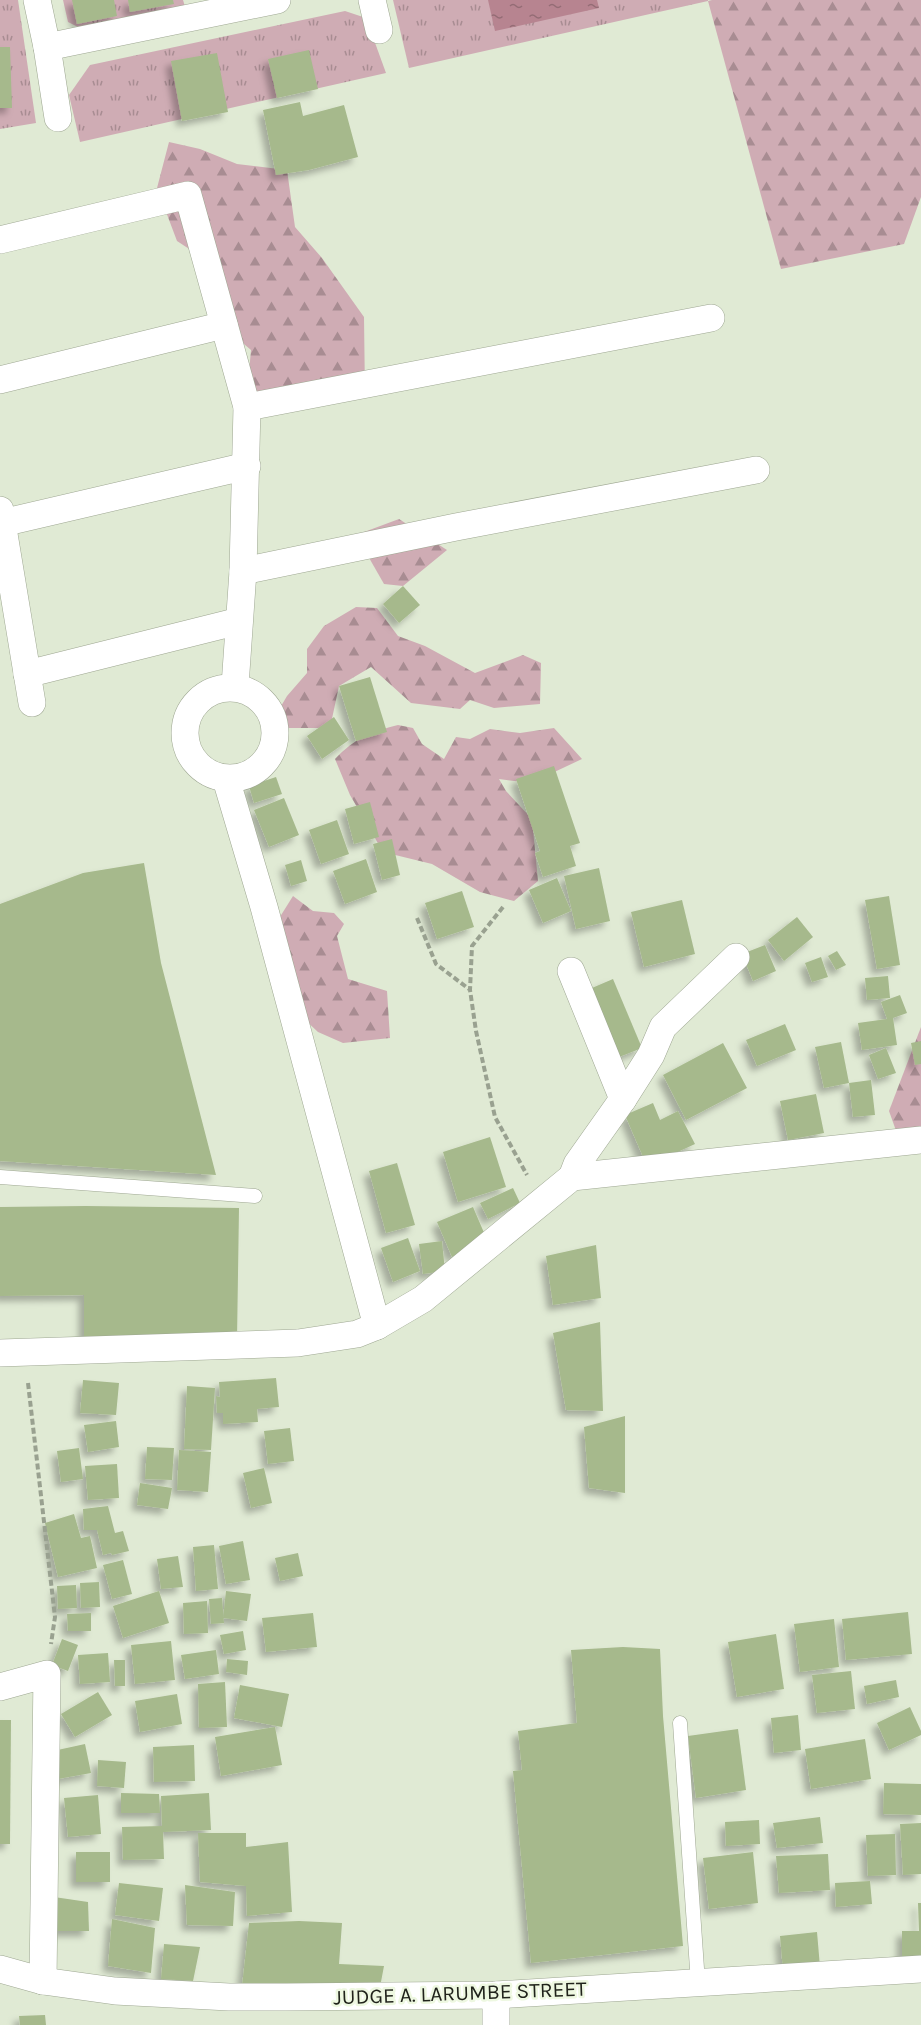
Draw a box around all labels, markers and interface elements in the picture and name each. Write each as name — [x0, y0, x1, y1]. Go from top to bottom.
street label: JUDGE A. LARUMBE STREET — [333, 1977, 588, 2009]

